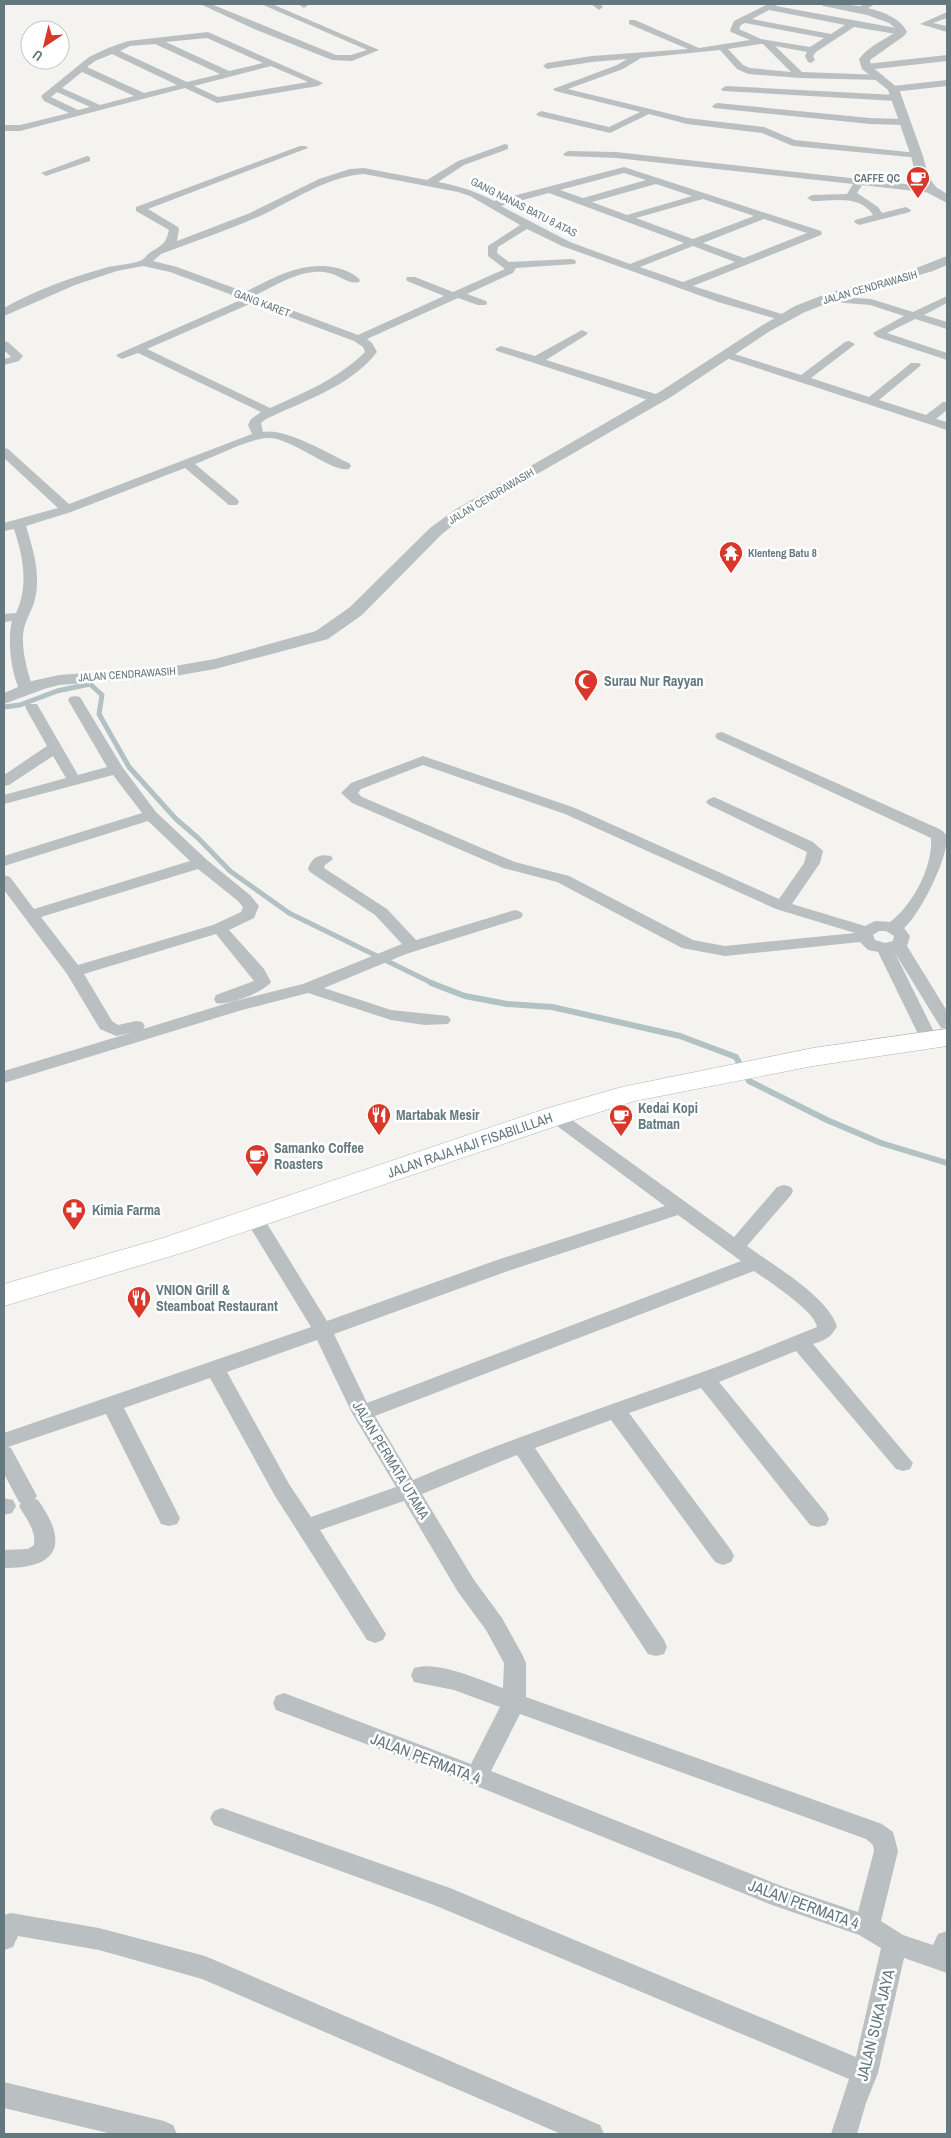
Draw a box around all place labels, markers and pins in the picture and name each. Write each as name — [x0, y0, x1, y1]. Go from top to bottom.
cafe icon: CAFFE QC — [905, 165, 931, 199]
place label: CAFFE QC — [854, 171, 900, 185]
temple icon: Klenteng Batu 8 — [718, 540, 744, 574]
place label: Klenteng Batu 8 — [748, 546, 817, 560]
mosque icon: Surau Nur Rayyan — [573, 668, 599, 702]
place label: Surau Nur Rayyan — [604, 672, 704, 690]
place label: Kedai Kopi Batman — [638, 1099, 698, 1133]
restaurant icon: Martabak Mesir — [366, 1102, 392, 1136]
cafe icon: Kedai Kopi Batman — [608, 1103, 634, 1137]
place label: Martabak Mesir — [396, 1106, 480, 1124]
place label: Samanko Coffee Roasters — [274, 1139, 364, 1173]
cafe icon: Samanko Coffee Roasters — [244, 1143, 270, 1177]
pharmacy icon: Kimia Farma — [61, 1197, 87, 1231]
place label: Kimia Farma — [92, 1201, 161, 1219]
place label: VNION Grill & Steamboat Restaurant — [156, 1281, 278, 1315]
restaurant icon: VNION Grill & Steamboat Restaurant — [126, 1285, 152, 1319]

